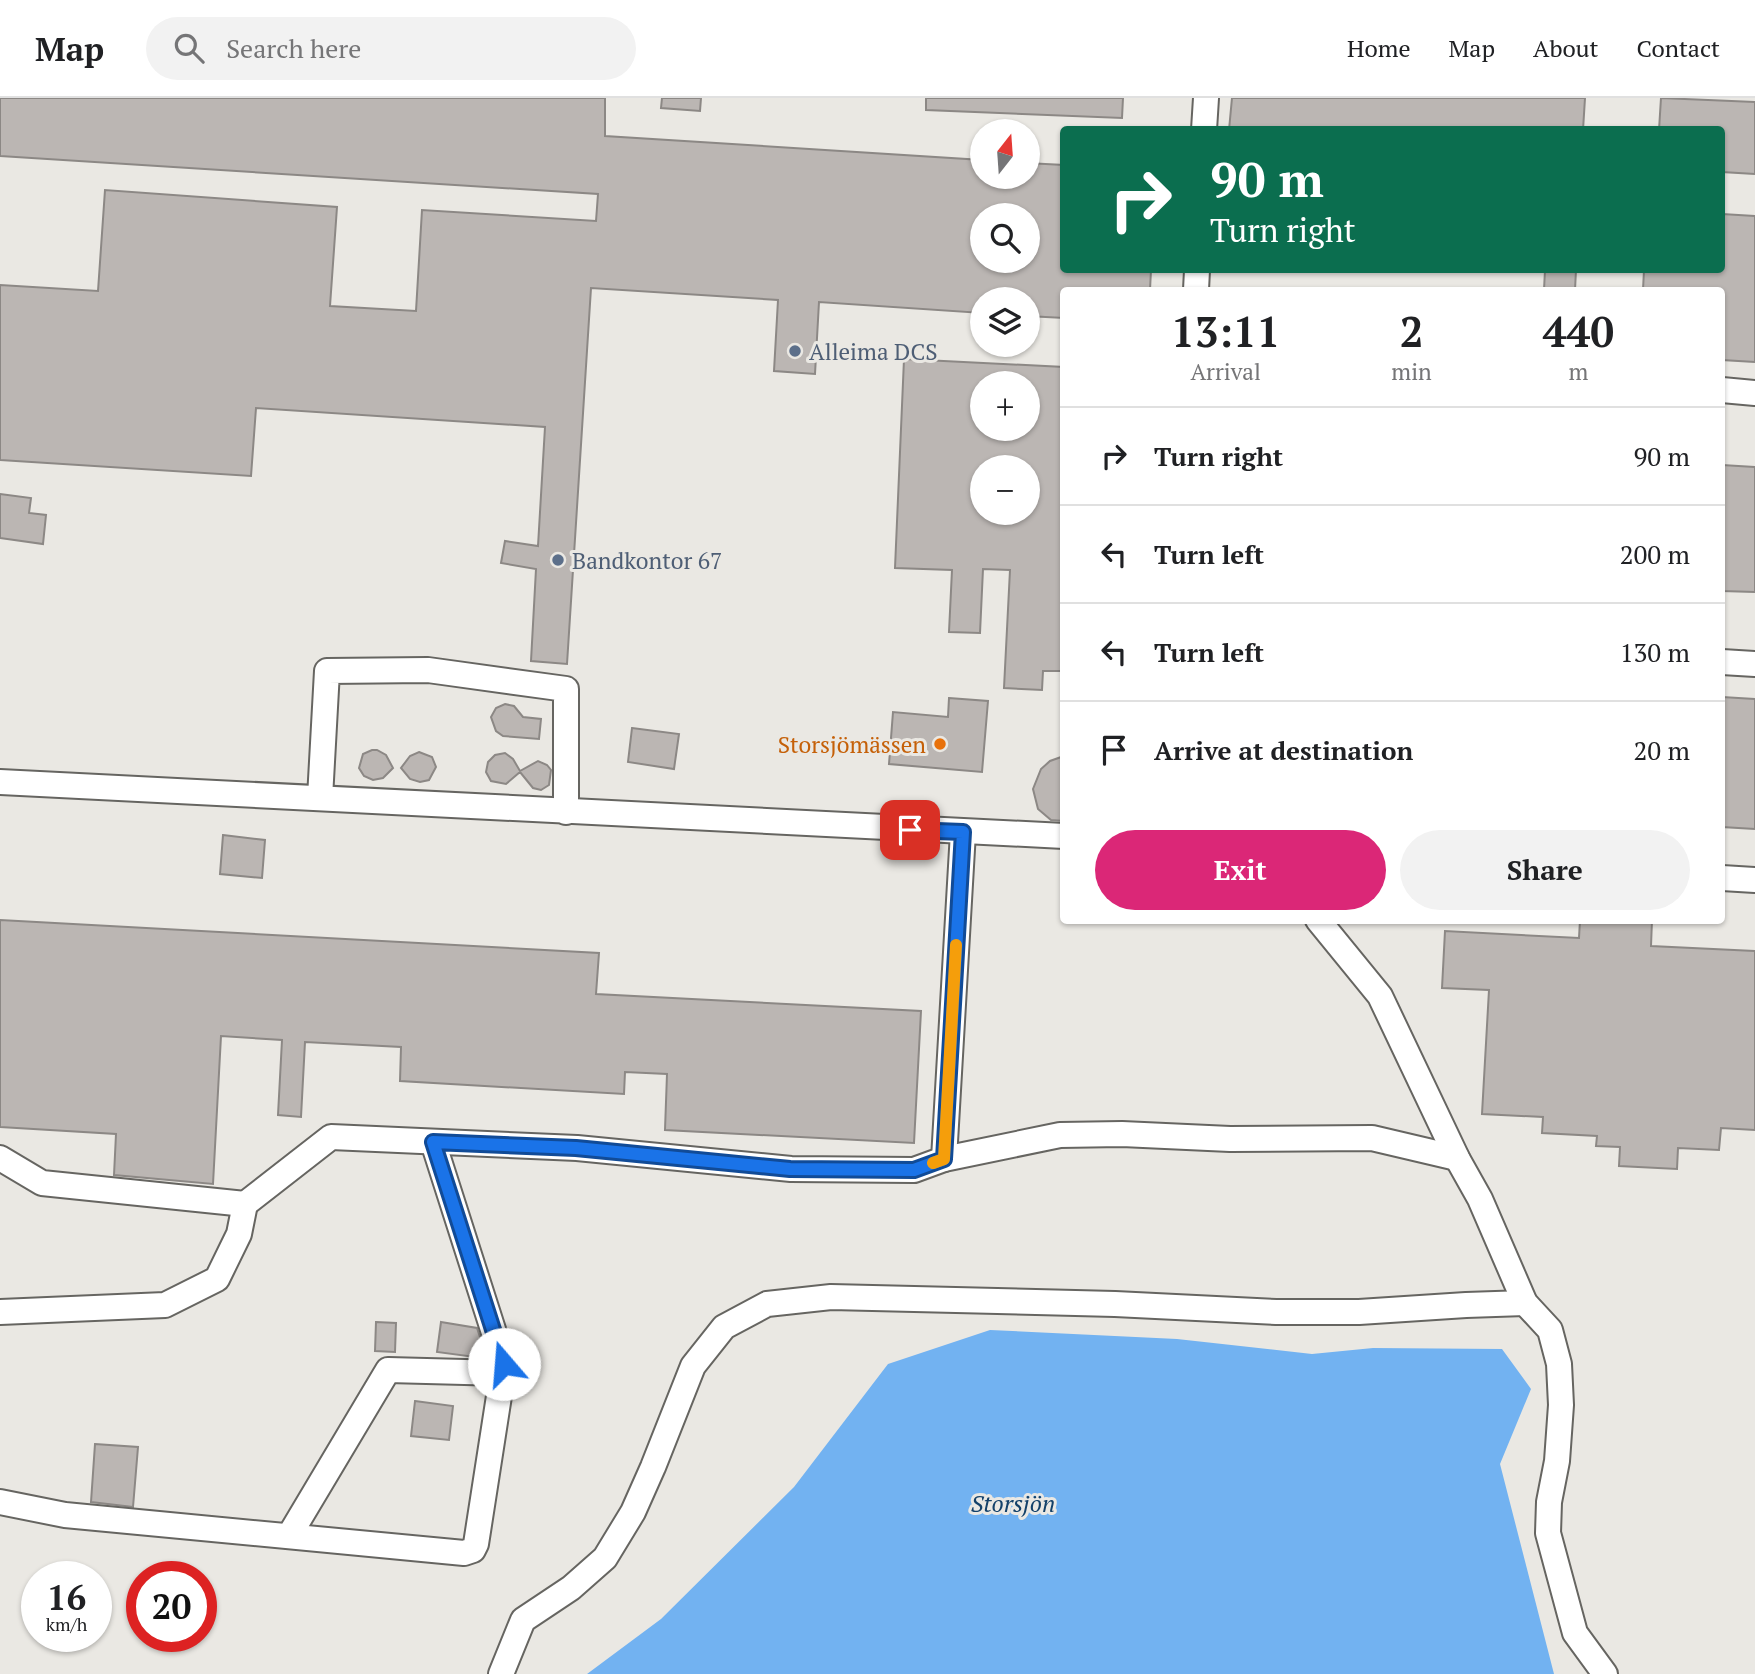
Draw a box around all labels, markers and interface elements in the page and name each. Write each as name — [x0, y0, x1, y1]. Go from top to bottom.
search box — [146, 17, 636, 80]
text: Map — [35, 27, 104, 70]
icon: search — [170, 29, 208, 67]
text: Search here — [226, 31, 361, 65]
text: Home — [1347, 32, 1411, 64]
text: Map — [1449, 32, 1495, 64]
text: About — [1533, 32, 1599, 64]
text: Contact — [1637, 32, 1720, 64]
north arrow — [970, 119, 1040, 189]
map controls — [970, 119, 1040, 525]
text: 90 m — [1210, 146, 1324, 211]
icon: right — [1095, 154, 1186, 245]
button: search — [970, 203, 1040, 273]
text: Turn right — [1210, 209, 1356, 251]
button: layers — [970, 287, 1040, 357]
text: 13:11 — [1171, 303, 1280, 359]
text: 2 — [1400, 303, 1423, 359]
text: 440 — [1543, 303, 1614, 359]
place label: Alleima DCS — [809, 336, 938, 367]
marker: Alleima DCS — [787, 343, 803, 359]
text: Arrival — [1190, 356, 1261, 387]
text: min — [1391, 356, 1432, 387]
text: m — [1568, 356, 1588, 387]
button: + — [970, 371, 1040, 441]
icon: right — [1095, 437, 1133, 475]
text: Turn right — [1154, 439, 1283, 473]
text: 90 m — [1634, 439, 1690, 473]
button: − — [970, 455, 1040, 525]
icon: left — [1095, 535, 1133, 573]
text: Turn left — [1154, 537, 1264, 571]
text: 200 m — [1620, 537, 1690, 571]
place label: Bandkontor 67 — [572, 545, 722, 576]
marker: Bandkontor 67 — [550, 552, 566, 568]
icon: left — [1095, 633, 1133, 671]
text: Turn left — [1154, 635, 1264, 669]
text: 130 m — [1620, 635, 1690, 669]
place label: Storsjömässen — [778, 729, 926, 760]
icon: arrive — [1095, 731, 1133, 769]
text: Arrive at destination — [1154, 733, 1413, 767]
text: 20 m — [1634, 733, 1690, 767]
marker: Storsjömässen — [932, 736, 948, 752]
pin — [880, 800, 940, 860]
icon: arrive — [891, 811, 929, 849]
button: Exit — [1095, 830, 1386, 910]
button: Share — [1400, 830, 1690, 910]
position arrow — [467, 1327, 541, 1401]
water label: Storsjön — [971, 1487, 1055, 1519]
speed limit sign: 20 — [126, 1561, 217, 1652]
text: 16 — [47, 1574, 86, 1620]
text: km/h — [46, 1612, 87, 1636]

